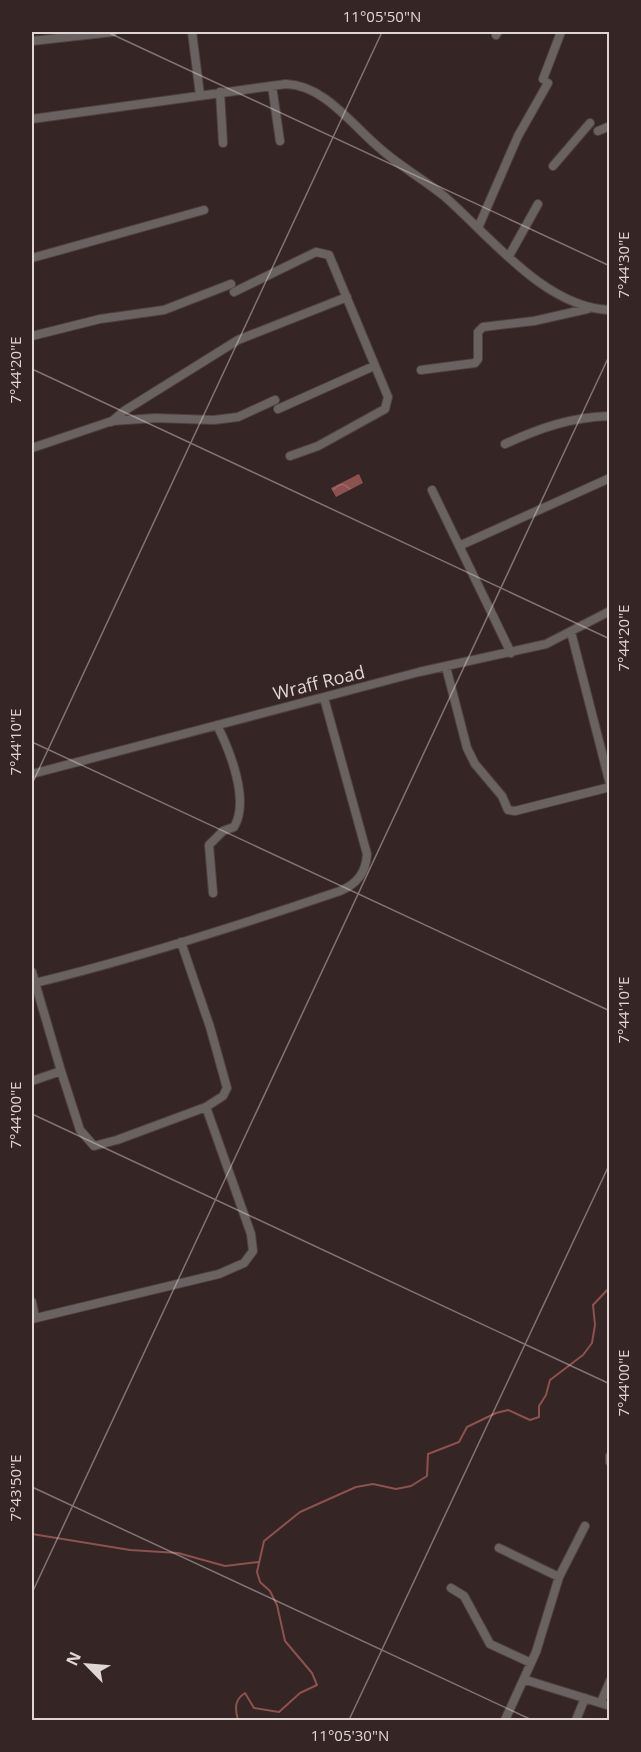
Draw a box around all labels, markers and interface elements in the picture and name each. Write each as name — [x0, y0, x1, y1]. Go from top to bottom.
text: 11°05'50"N — [343, 6, 421, 26]
text: 7°44'30"E — [613, 232, 633, 298]
text: 7°44'20"E — [5, 337, 25, 403]
text: 7°44'20"E — [613, 605, 633, 671]
street label: Wraff Road — [270, 659, 367, 705]
text: 7°44'10"E — [5, 709, 25, 775]
text: 7°44'10"E — [613, 977, 633, 1043]
text: 7°44'00"E — [5, 1082, 25, 1148]
text: 7°44'00"E — [613, 1350, 633, 1416]
text: 7°43'50"E — [5, 1455, 25, 1521]
north arrow — [57, 1635, 117, 1695]
text: N — [61, 1648, 86, 1669]
text: 11°05'30"N — [311, 1725, 389, 1745]

